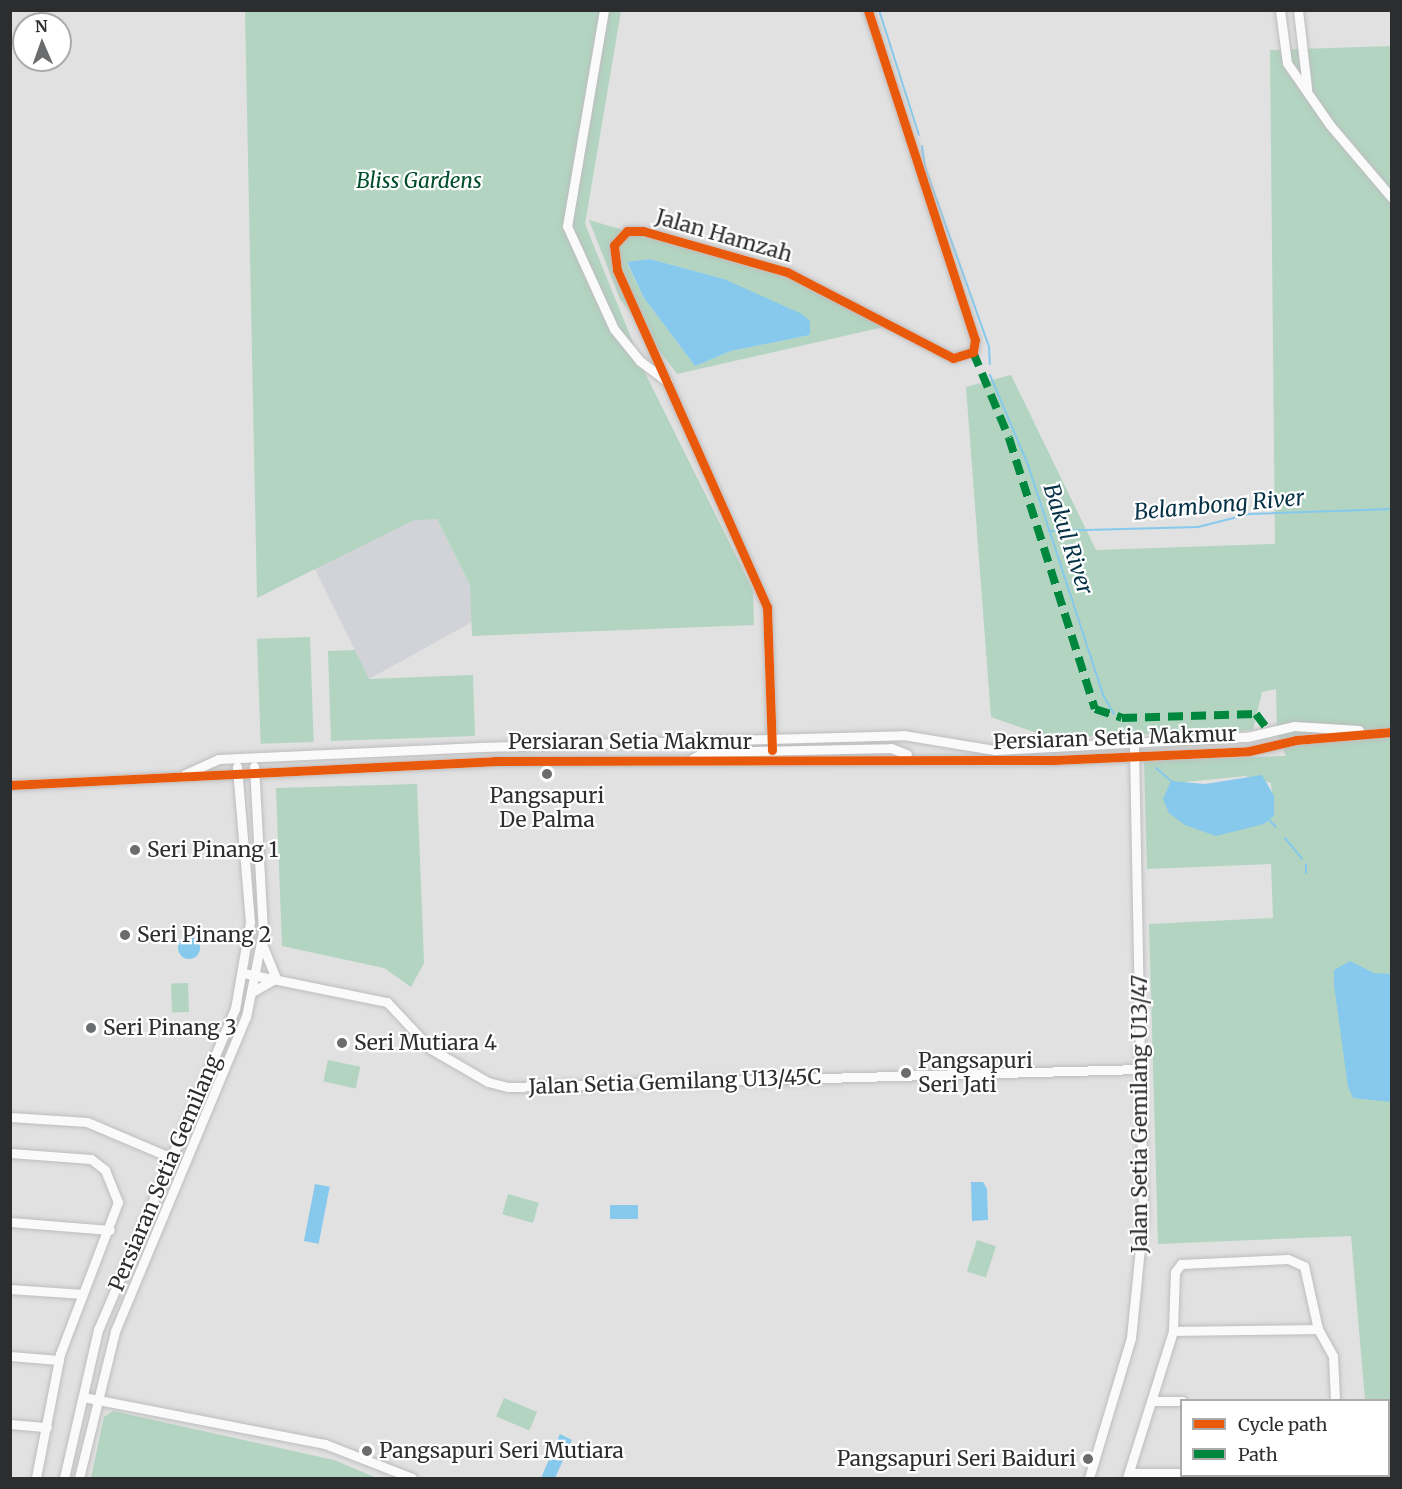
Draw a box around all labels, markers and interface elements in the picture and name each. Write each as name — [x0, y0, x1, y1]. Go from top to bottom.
north arrow — [12, 12, 72, 72]
text: N — [35, 16, 48, 36]
park label: Bliss Gardens — [356, 168, 482, 194]
street label: Jalan Hamzah — [653, 204, 795, 268]
water label: Bakul River — [1038, 480, 1098, 598]
water label: Belambong River — [1133, 484, 1305, 526]
street label: Persiaran Setia Makmur — [993, 721, 1237, 755]
street label: Persiaran Setia Makmur — [508, 729, 752, 755]
marker: Pangsapuri De Palma — [540, 767, 554, 781]
place label: Pangsapuri De Palma — [490, 783, 604, 833]
place label: Seri Pinang 1 — [147, 837, 278, 863]
marker: Seri Pinang 1 — [128, 843, 142, 857]
place label: Seri Pinang 2 — [137, 922, 271, 948]
marker: Seri Pinang 2 — [118, 928, 132, 942]
street label: Jalan Setia Gemilang U13/47 — [1127, 975, 1153, 1253]
place label: Seri Pinang 3 — [103, 1015, 237, 1041]
marker: Seri Pinang 3 — [84, 1021, 98, 1035]
place label: Seri Mutiara 4 — [354, 1030, 497, 1056]
marker: Seri Mutiara 4 — [335, 1036, 349, 1050]
place label: Pangsapuri Seri Jati — [918, 1048, 1033, 1098]
street label: Persiaran Setia Gemilang — [104, 1051, 226, 1295]
street label: Jalan Setia Gemilang U13/45C — [528, 1064, 822, 1100]
marker: Pangsapuri Seri Jati — [899, 1066, 913, 1080]
legend — [1180, 1399, 1390, 1477]
text: Cycle path — [1238, 1413, 1327, 1436]
place label: Pangsapuri Seri Mutiara — [379, 1438, 624, 1464]
text: Path — [1238, 1443, 1278, 1466]
marker: Pangsapuri Seri Mutiara — [360, 1444, 374, 1458]
place label: Pangsapuri Seri Baiduri — [837, 1446, 1076, 1472]
marker: Pangsapuri Seri Baiduri — [1081, 1452, 1095, 1466]

